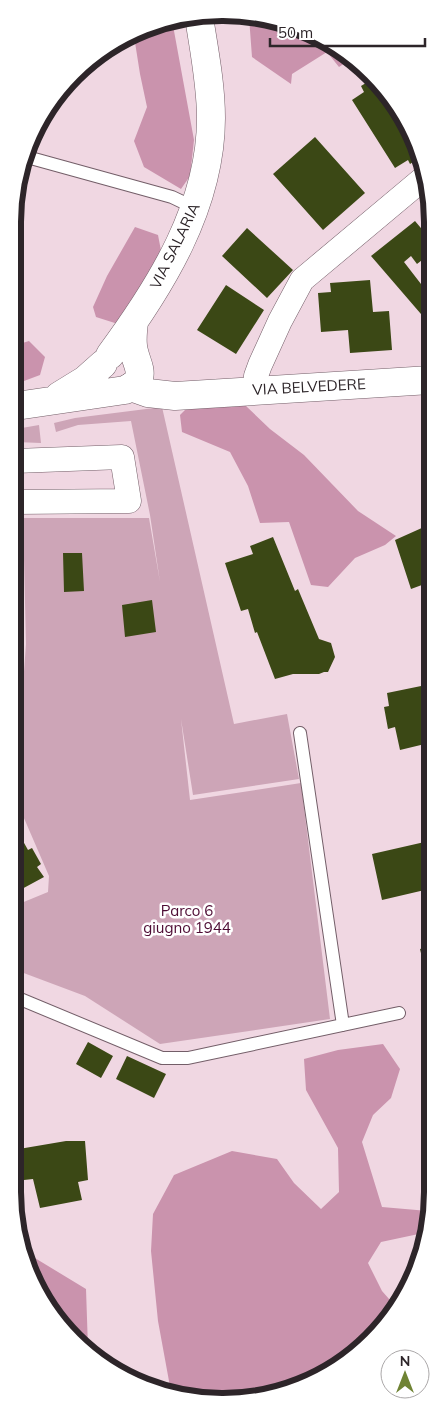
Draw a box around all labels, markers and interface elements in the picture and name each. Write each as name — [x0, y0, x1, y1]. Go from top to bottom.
scale bar — [270, 15, 425, 47]
text: 50 m — [278, 23, 313, 42]
street label: VIA SALARIA — [145, 199, 204, 292]
street label: VIA BELVEDERE — [252, 374, 366, 399]
park label: Parco 6 giugno 1944 — [143, 901, 231, 937]
north arrow — [380, 1349, 430, 1399]
text: N — [400, 1352, 410, 1370]

